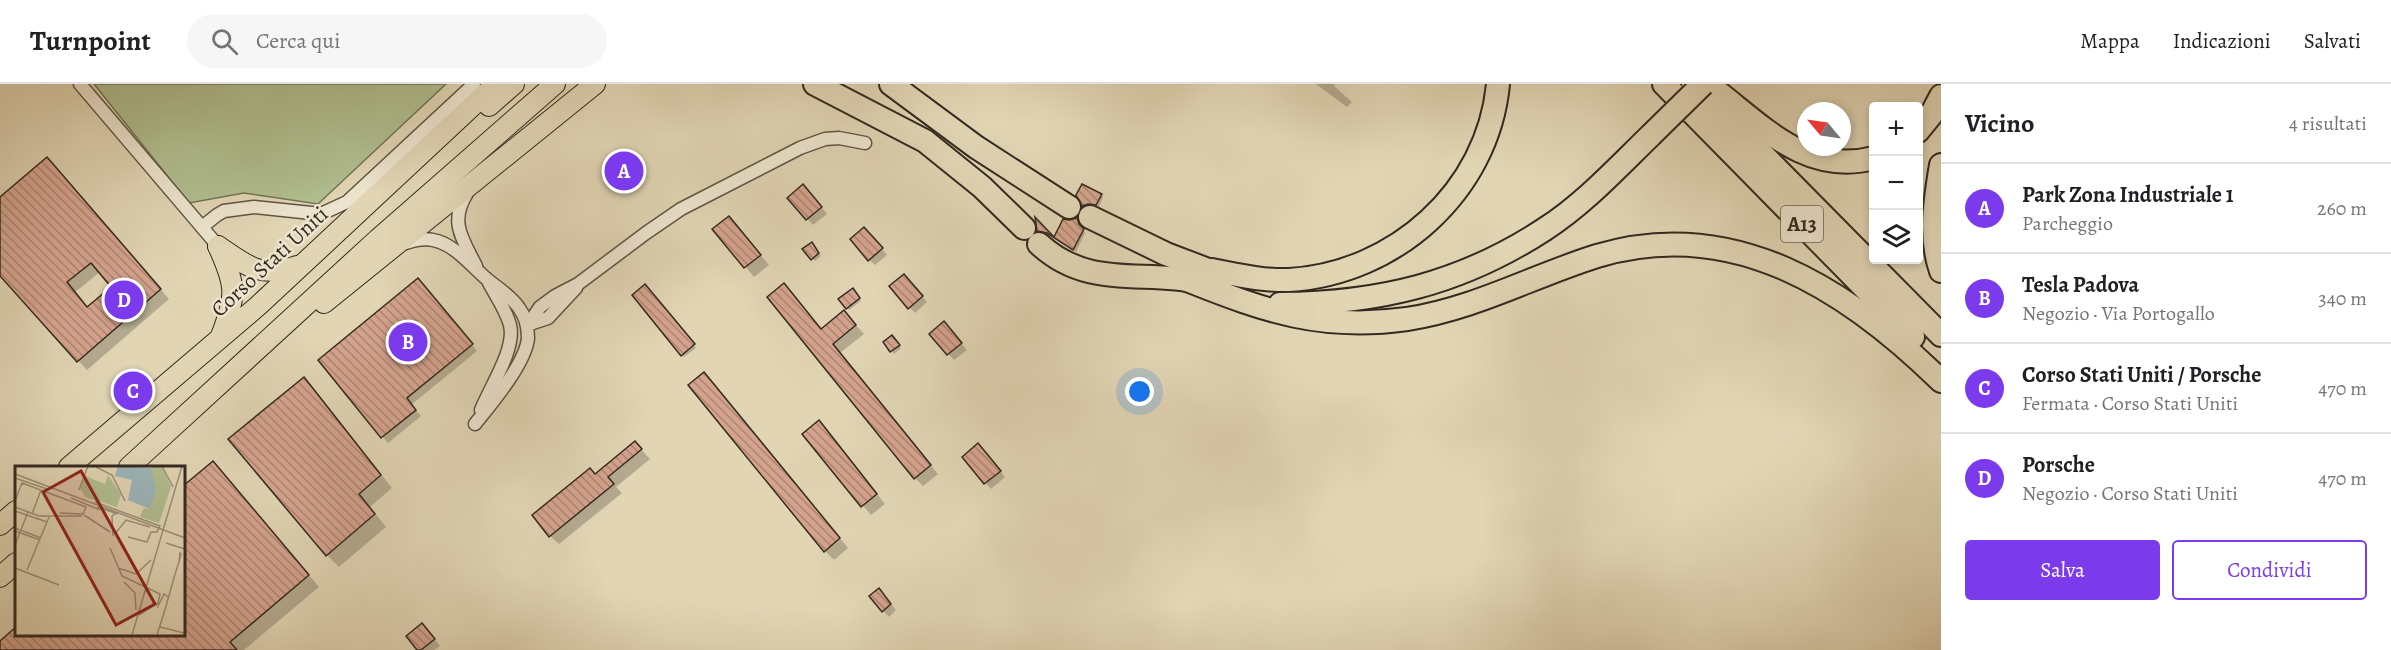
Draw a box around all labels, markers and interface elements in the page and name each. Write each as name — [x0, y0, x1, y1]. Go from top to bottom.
search box — [187, 14, 607, 68]
text: Turnpoint — [30, 22, 151, 60]
icon: search — [208, 25, 241, 58]
text: Cerca qui — [256, 26, 340, 56]
text: Mappa — [2080, 27, 2140, 55]
text: Indicazioni — [2173, 27, 2271, 55]
text: Salvati — [2304, 27, 2361, 55]
north arrow — [1797, 102, 1851, 156]
map controls — [1869, 102, 1923, 264]
button: + — [1869, 102, 1923, 156]
text: Vicino — [1965, 106, 2034, 141]
text: 4 risultati — [2289, 110, 2367, 137]
pin: A — [604, 148, 644, 194]
button: − — [1869, 156, 1923, 210]
text: Park Zona Industriale 1 — [2022, 180, 2234, 210]
text: A — [1978, 195, 1991, 222]
text: 260 m — [2317, 195, 2367, 222]
street label: Corso Stati Uniti — [205, 200, 335, 324]
road number: A13 — [1781, 206, 1823, 242]
button: layers — [1869, 210, 1923, 264]
text: Parcheggio — [2022, 210, 2113, 237]
text: Tesla Padova — [2022, 270, 2139, 300]
pin: D — [104, 278, 144, 322]
text: B — [1978, 285, 1991, 312]
text: 340 m — [2318, 285, 2367, 312]
text: Negozio · Via Portogallo — [2022, 300, 2215, 327]
pin: B — [388, 320, 428, 364]
text: Corso Stati Uniti / Porsche — [2022, 360, 2261, 390]
pin: C — [114, 368, 152, 414]
text: C — [1978, 375, 1991, 402]
text: 470 m — [2318, 375, 2367, 402]
your location — [1125, 377, 1154, 406]
text: Fermata · Corso Stati Uniti — [2022, 390, 2238, 417]
text: Porsche — [2022, 450, 2095, 480]
text: D — [1978, 465, 1991, 492]
text: 470 m — [2318, 465, 2367, 492]
inset map — [15, 466, 184, 635]
text: Negozio · Corso Stati Uniti — [2022, 480, 2238, 507]
button: Salva — [1965, 540, 2160, 600]
button: Condividi — [2172, 540, 2367, 600]

